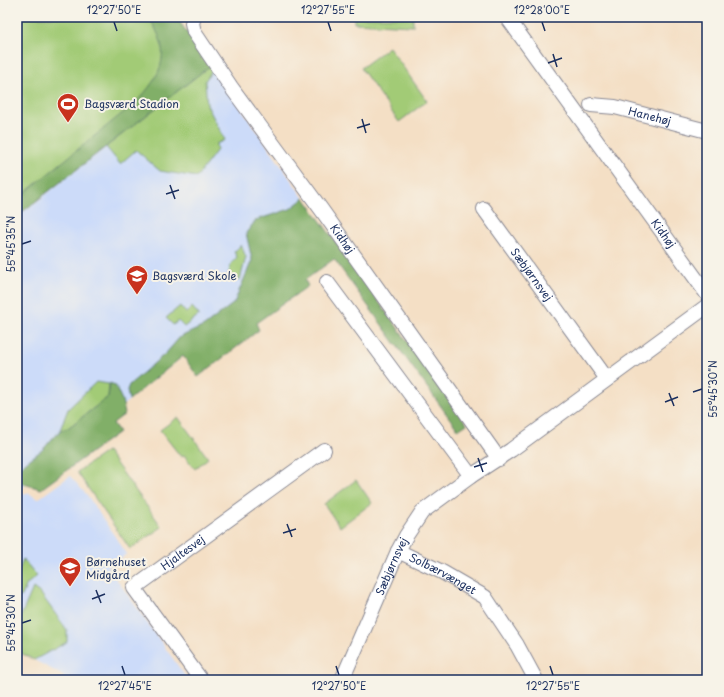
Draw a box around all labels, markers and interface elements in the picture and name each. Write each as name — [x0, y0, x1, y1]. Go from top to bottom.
text: 12°27'50"E — [87, 2, 141, 17]
text: 12°27'55"E — [301, 2, 355, 17]
text: 12°28'00"E — [514, 2, 570, 17]
sports icon: Bagsværd Stadion — [55, 91, 81, 124]
place label: Bagsværd Stadion — [84, 95, 179, 112]
street label: Hanehøj — [627, 102, 673, 129]
text: 55°45'35"N — [3, 215, 18, 272]
street label: Kidhøj — [647, 215, 680, 251]
street label: Kidhøj — [326, 220, 359, 257]
street label: Sæbjørnsvej — [507, 244, 557, 304]
school or university icon: Bagsværd Skole — [124, 263, 150, 296]
place label: Bagsværd Skole — [152, 267, 237, 284]
text: 55°45'30"N — [705, 360, 720, 418]
street label: Hjaltesvej — [157, 530, 208, 574]
street label: Sæbjørnsvej — [371, 534, 412, 598]
street label: Solbærvænget — [406, 548, 480, 598]
place label: Børnehuset Midgård — [86, 553, 146, 583]
school or university icon: Børnehuset Midgård — [57, 555, 83, 588]
text: 55°45'30"N — [3, 594, 18, 652]
text: 12°27'45"E — [98, 678, 152, 693]
text: 12°27'50"E — [312, 678, 366, 693]
text: 12°27'55"E — [526, 678, 580, 693]

